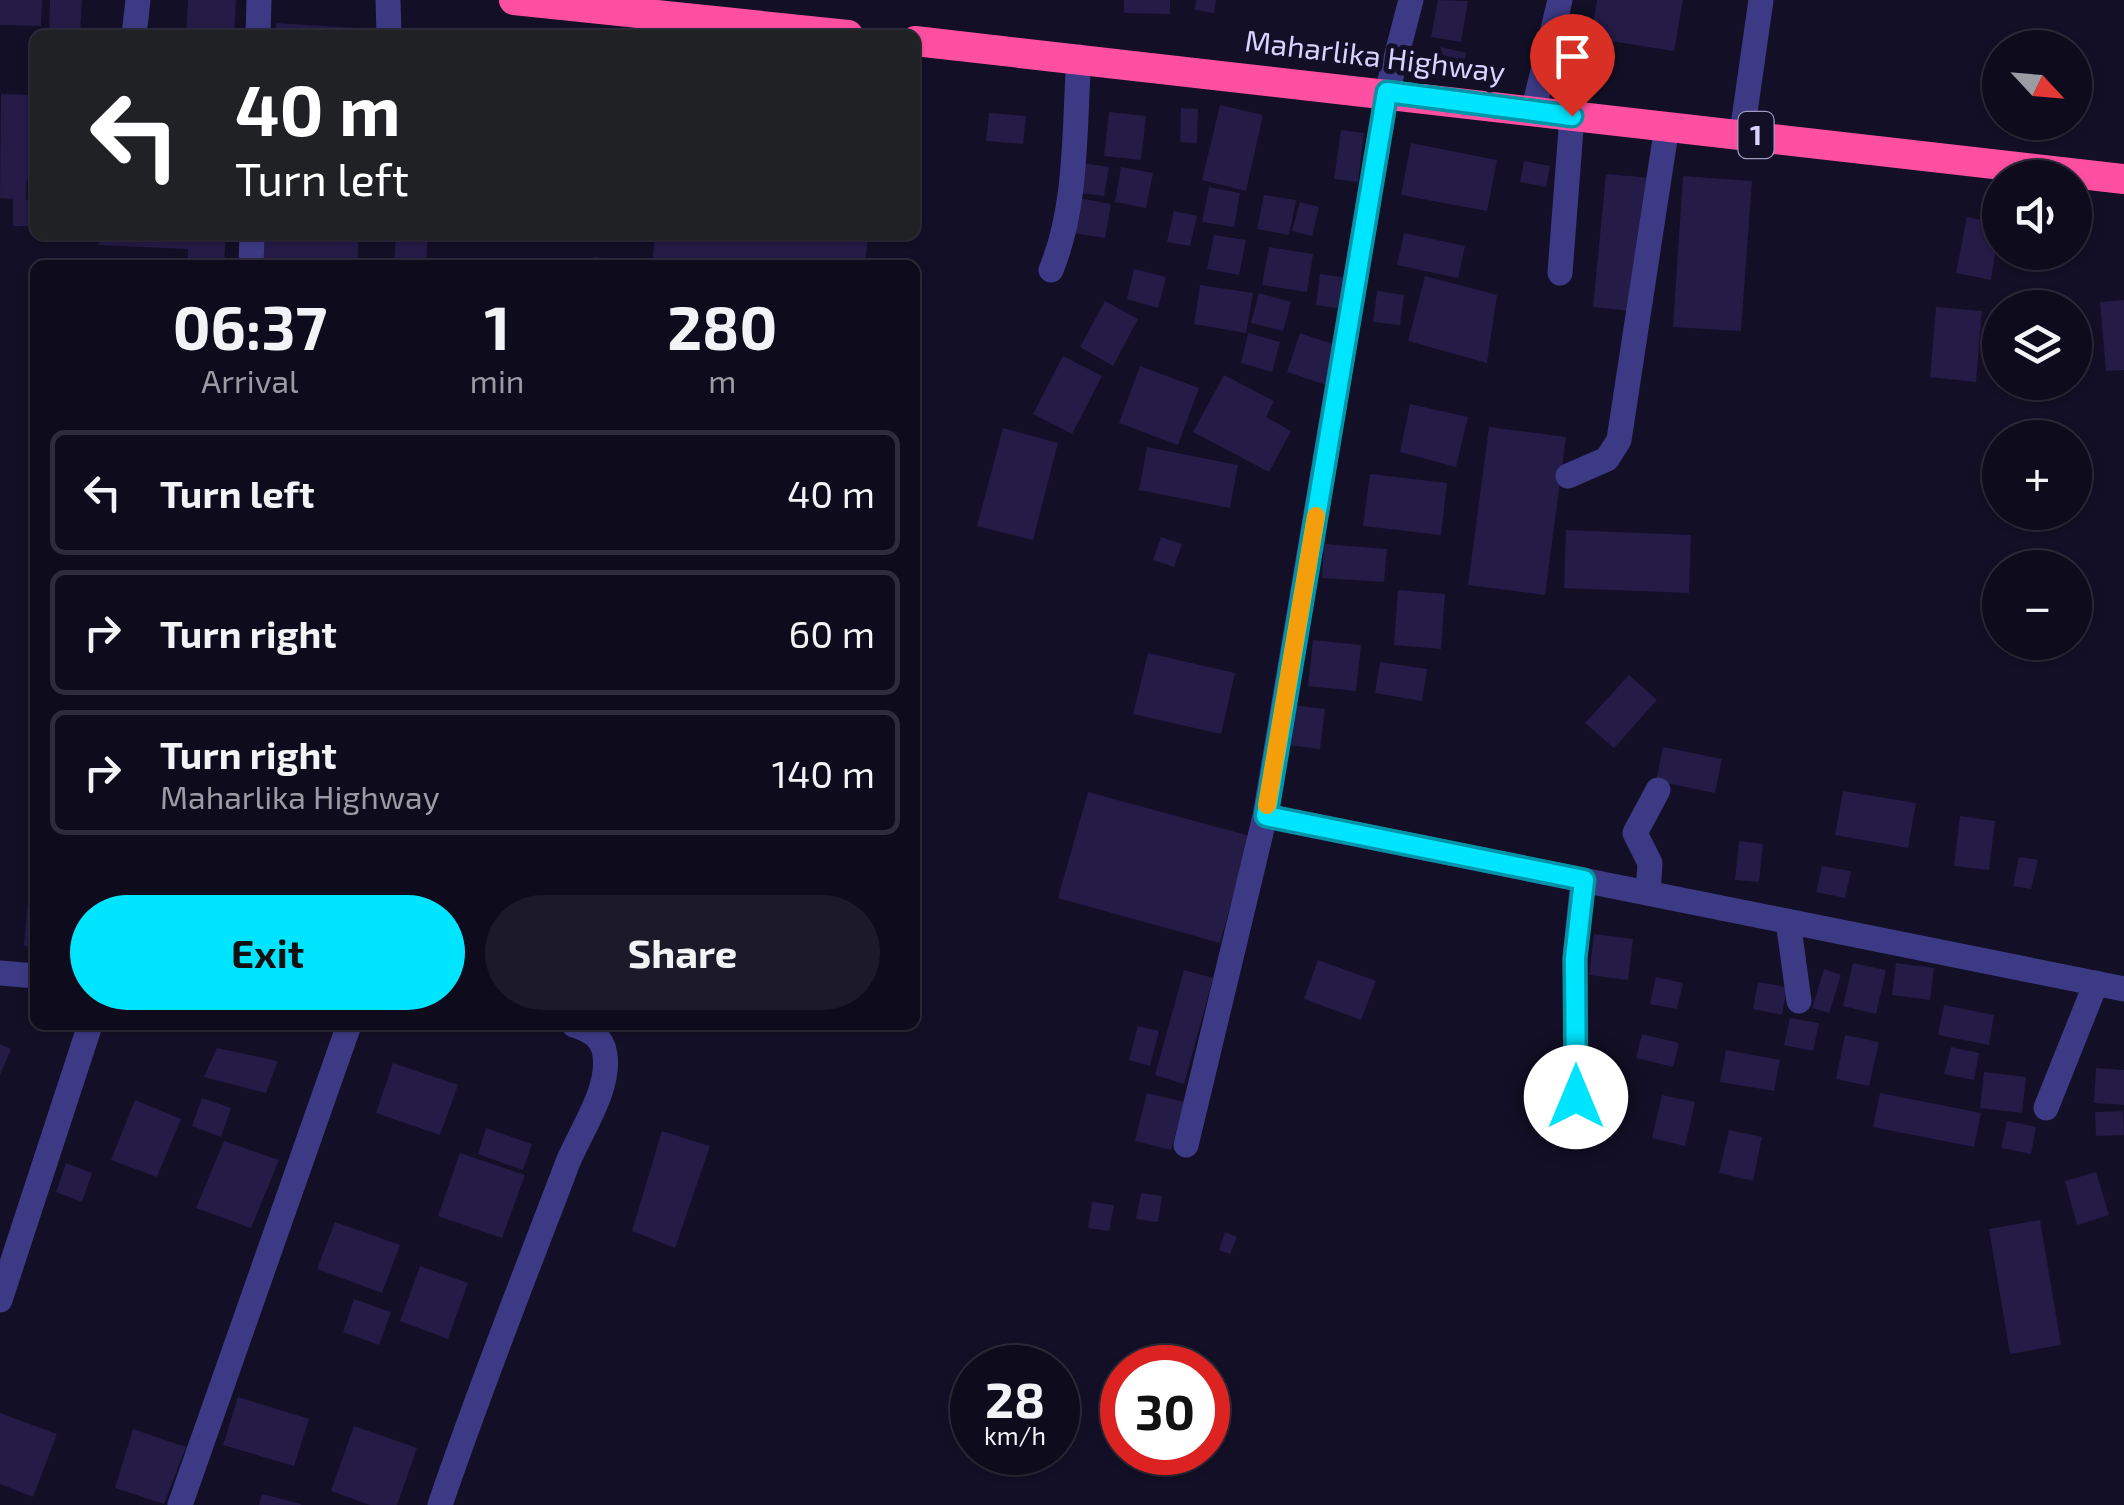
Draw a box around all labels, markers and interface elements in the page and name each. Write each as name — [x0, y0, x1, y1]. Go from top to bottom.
pin — [1530, 14, 1615, 117]
street label: Maharlika Highway — [1243, 21, 1508, 89]
icon: arrive — [1545, 29, 1600, 84]
north arrow — [1982, 30, 2092, 140]
map controls — [1982, 30, 2092, 660]
text: 40 m — [235, 66, 401, 150]
icon: left — [70, 70, 200, 200]
road number: 1 — [1738, 112, 1774, 158]
text: Turn left — [235, 151, 409, 205]
button: sound — [1982, 160, 2092, 270]
text: 06:37 — [173, 290, 327, 362]
text: 1 — [484, 290, 510, 362]
text: 280 — [667, 290, 777, 362]
button: layers — [1982, 290, 2092, 400]
text: Arrival — [201, 361, 299, 399]
text: min — [470, 361, 524, 399]
text: m — [708, 361, 736, 399]
button: + — [1982, 420, 2092, 530]
icon: left — [75, 465, 130, 520]
text: Turn left — [160, 470, 315, 516]
text: 40 m — [787, 470, 875, 516]
button: − — [1982, 550, 2092, 660]
icon: right — [75, 605, 130, 660]
text: Turn right — [160, 610, 337, 656]
text: 60 m — [789, 610, 875, 656]
text: Turn right — [160, 731, 337, 777]
icon: right — [75, 745, 130, 800]
text: 140 m — [772, 750, 875, 796]
text: Maharlika Highway — [160, 777, 440, 815]
button: Exit — [70, 895, 465, 1010]
button: Share — [485, 895, 880, 1010]
position arrow — [1524, 1045, 1628, 1149]
speed limit sign: 30 — [1100, 1345, 1230, 1475]
text: 28 — [985, 1368, 1045, 1428]
text: km/h — [984, 1420, 1046, 1450]

